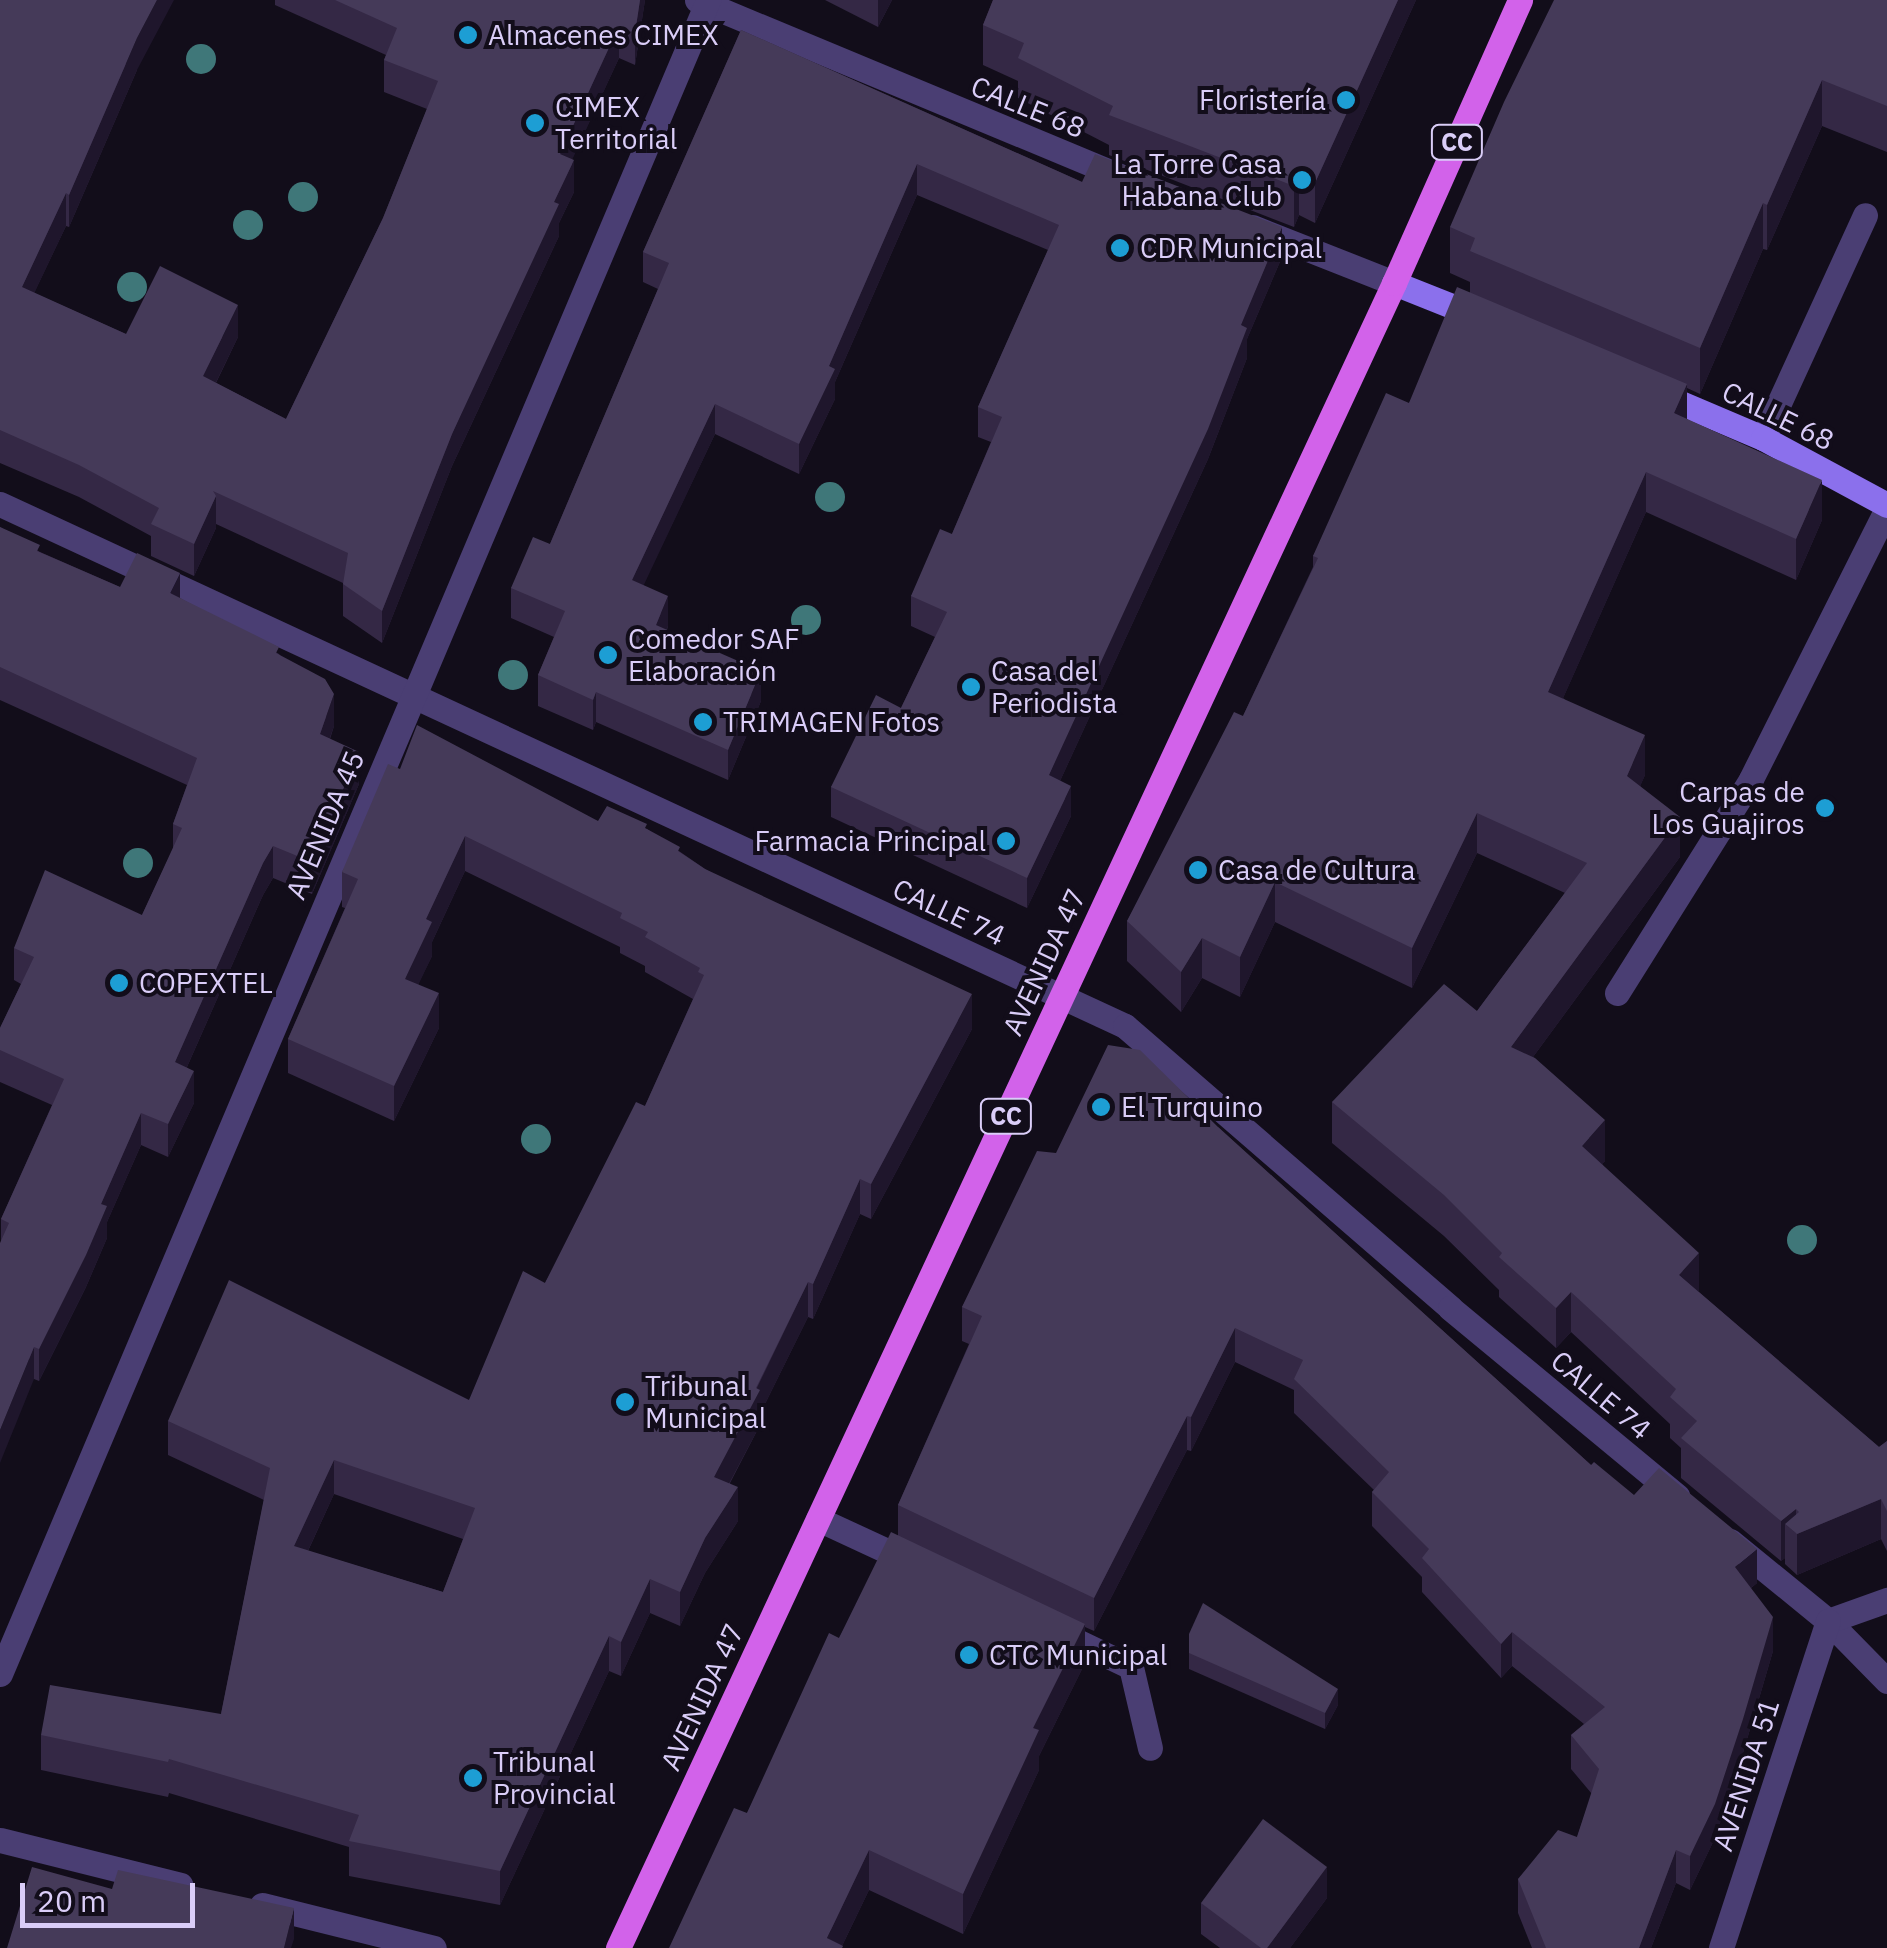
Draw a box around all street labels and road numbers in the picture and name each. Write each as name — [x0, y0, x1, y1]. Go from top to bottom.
street label: CALLE 68 — [966, 69, 1090, 145]
road number: CC — [1430, 122, 1484, 162]
street label: CALLE 68 — [1717, 375, 1839, 457]
street label: AVENIDA 45 — [279, 746, 371, 904]
street label: CALLE 74 — [888, 871, 1010, 953]
street label: AVENIDA 47 — [995, 883, 1093, 1041]
road number: CC — [978, 1096, 1034, 1136]
street label: CALLE 74 — [1544, 1344, 1658, 1446]
street label: AVENIDA 47 — [653, 1618, 751, 1776]
street label: AVENIDA 51 — [1706, 1695, 1786, 1855]

